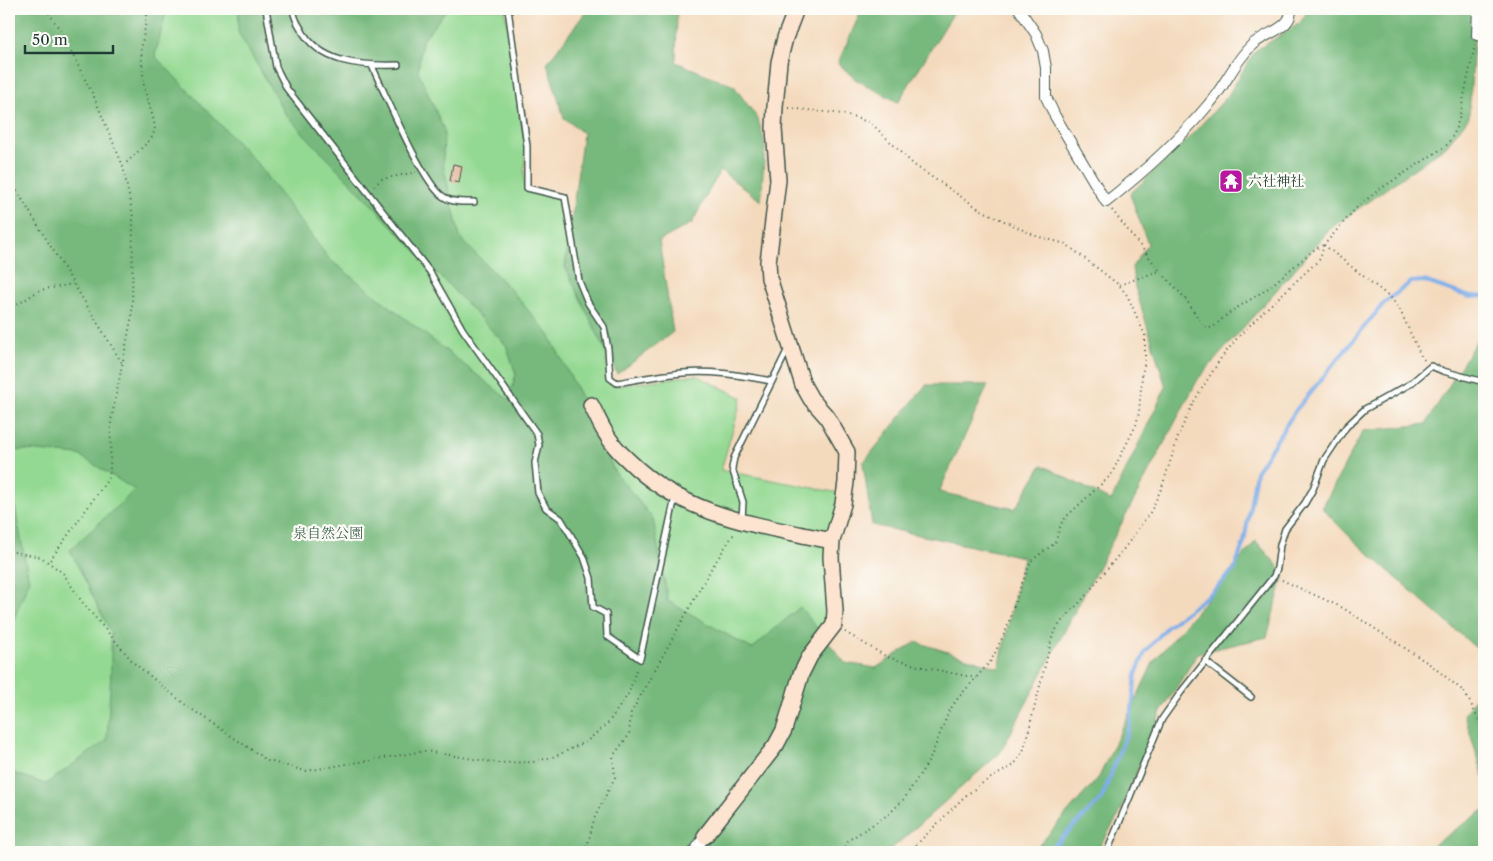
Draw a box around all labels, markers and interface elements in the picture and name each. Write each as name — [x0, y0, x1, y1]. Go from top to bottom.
scale bar — [25, 22, 112, 54]
text: 50 m — [32, 30, 68, 49]
temple icon: 六社神社 — [1218, 168, 1244, 194]
place label: 六社神社 — [1248, 172, 1304, 190]
park label: 泉自然公園 — [293, 524, 363, 542]

